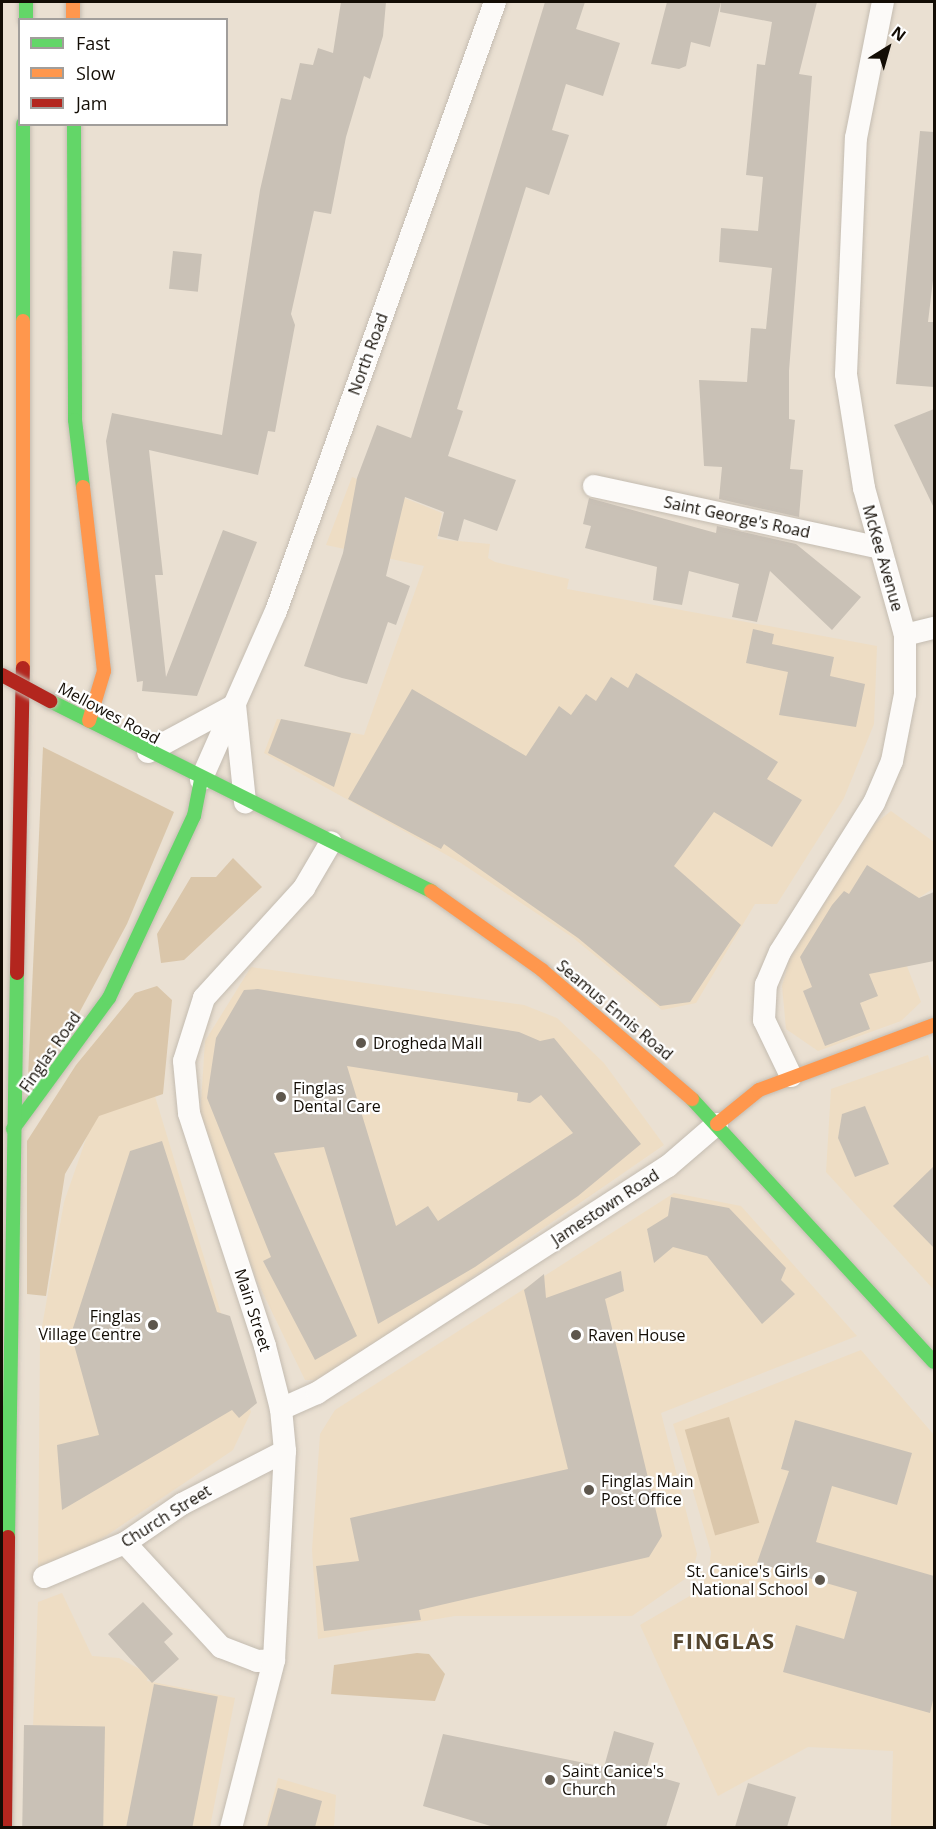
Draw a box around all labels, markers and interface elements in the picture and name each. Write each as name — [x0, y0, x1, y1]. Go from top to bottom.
legend — [18, 18, 228, 126]
north arrow — [858, 18, 918, 78]
text: N — [887, 21, 911, 46]
text: Fast — [76, 31, 110, 55]
text: Slow — [76, 61, 115, 85]
text: Jam — [76, 91, 108, 115]
street label: North Road — [344, 310, 392, 398]
street label: Saint George's Road — [662, 492, 812, 542]
street label: McKee Avenue — [859, 503, 907, 613]
street label: Mellowes Road — [55, 678, 163, 748]
street label: Seamus Ennis Road — [553, 956, 677, 1064]
street label: Finglas Road — [15, 1008, 85, 1096]
place label: Drogheda Mall — [373, 1033, 482, 1053]
marker: Drogheda Mall — [354, 1036, 368, 1050]
place label: Finglas Dental Care — [293, 1078, 381, 1116]
marker: Finglas Dental Care — [274, 1090, 288, 1104]
street label: Jamestown Road — [548, 1165, 662, 1249]
street label: Main Street — [231, 1266, 275, 1354]
place label: Finglas Village Centre — [39, 1306, 141, 1344]
marker: Finglas Village Centre — [146, 1318, 160, 1332]
place label: Raven House — [588, 1325, 686, 1345]
marker: Raven House — [569, 1328, 583, 1342]
place label: Finglas Main Post Office — [601, 1471, 694, 1509]
street label: Church Street — [117, 1481, 215, 1551]
marker: Finglas Main Post Office — [582, 1483, 596, 1497]
place label: St. Canice's Girls National School — [687, 1561, 808, 1599]
marker: St. Canice's Girls National School — [813, 1573, 827, 1587]
district label: FINGLAS — [672, 1628, 776, 1654]
place label: Saint Canice's Church — [562, 1761, 664, 1799]
marker: Saint Canice's Church — [543, 1773, 557, 1787]

